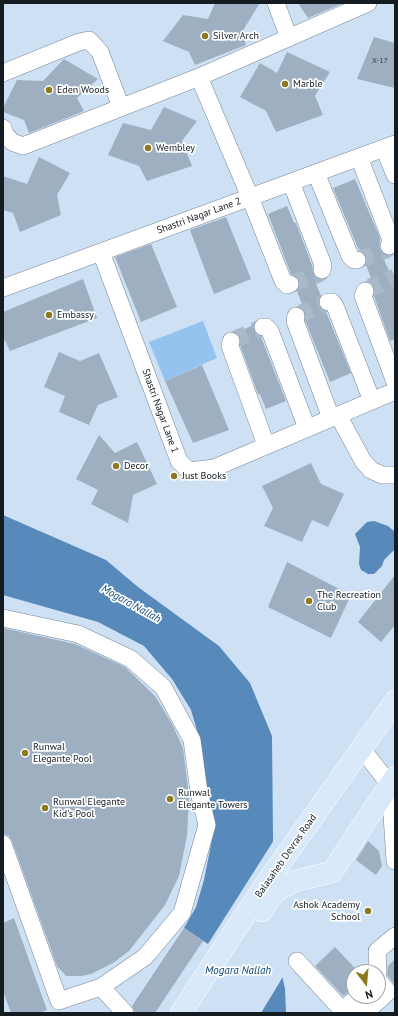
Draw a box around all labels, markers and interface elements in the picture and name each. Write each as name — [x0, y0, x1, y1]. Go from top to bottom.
place label: Silver Arch — [213, 30, 259, 42]
marker: Silver Arch — [200, 31, 210, 41]
house number: X-17 — [372, 56, 388, 66]
place label: Marble — [293, 78, 323, 90]
marker: Marble — [280, 79, 290, 89]
place label: Eden Woods — [57, 84, 109, 96]
marker: Eden Woods — [44, 85, 54, 95]
place label: Wembley — [156, 142, 195, 154]
marker: Wembley — [143, 143, 153, 153]
street label: Shastri Nagar Lane 2 — [155, 195, 243, 237]
place label: Embassy — [57, 309, 94, 321]
marker: Embassy — [44, 310, 54, 320]
street label: Shastri Nagar Lane 1 — [139, 367, 181, 455]
place label: Decor — [124, 460, 149, 472]
marker: Decor — [111, 461, 121, 471]
place label: Just Books — [182, 470, 226, 482]
marker: Just Books — [169, 471, 179, 481]
water label: Mogara Nallah — [99, 582, 163, 626]
place label: The Recreation Club — [317, 589, 381, 612]
marker: The Recreation Club — [304, 596, 314, 606]
place label: Runwal Elegante Pool — [33, 741, 92, 764]
marker: Runwal Elegante Pool — [20, 748, 30, 758]
place label: Runwal Elegante Towers — [178, 787, 248, 810]
marker: Runwal Elegante Towers — [165, 794, 175, 804]
place label: Runwal Elegante Kid's Pool — [53, 796, 125, 820]
marker: Runwal Elegante Kid's Pool — [40, 803, 50, 813]
street label: Balasaheb Devras Road — [253, 812, 319, 900]
place label: Ashok Academy School — [293, 899, 360, 922]
marker: Ashok Academy School — [363, 906, 373, 916]
water label: Mogara Nallah — [205, 964, 271, 978]
north arrow — [346, 964, 386, 1004]
text: N — [364, 987, 374, 1002]

